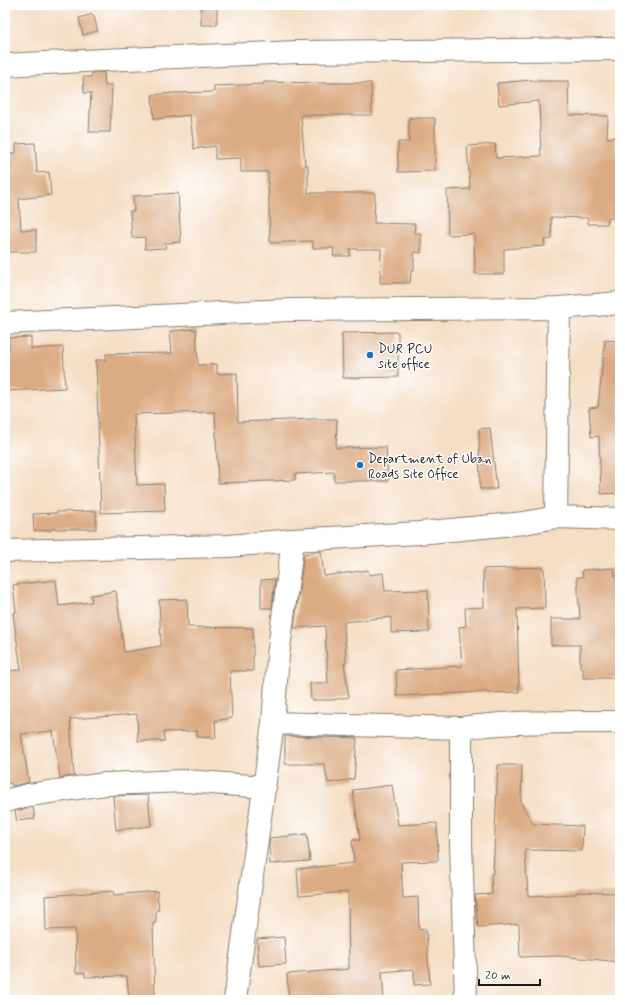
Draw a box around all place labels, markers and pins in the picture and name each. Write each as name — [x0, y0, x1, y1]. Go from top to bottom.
place label: DUR PCU site office — [378, 341, 432, 373]
marker: DUR PCU site office — [365, 350, 375, 360]
place label: Department of Uban Roads Site Office — [368, 451, 491, 483]
marker: Department of Uban Roads Site Office — [355, 460, 365, 470]

